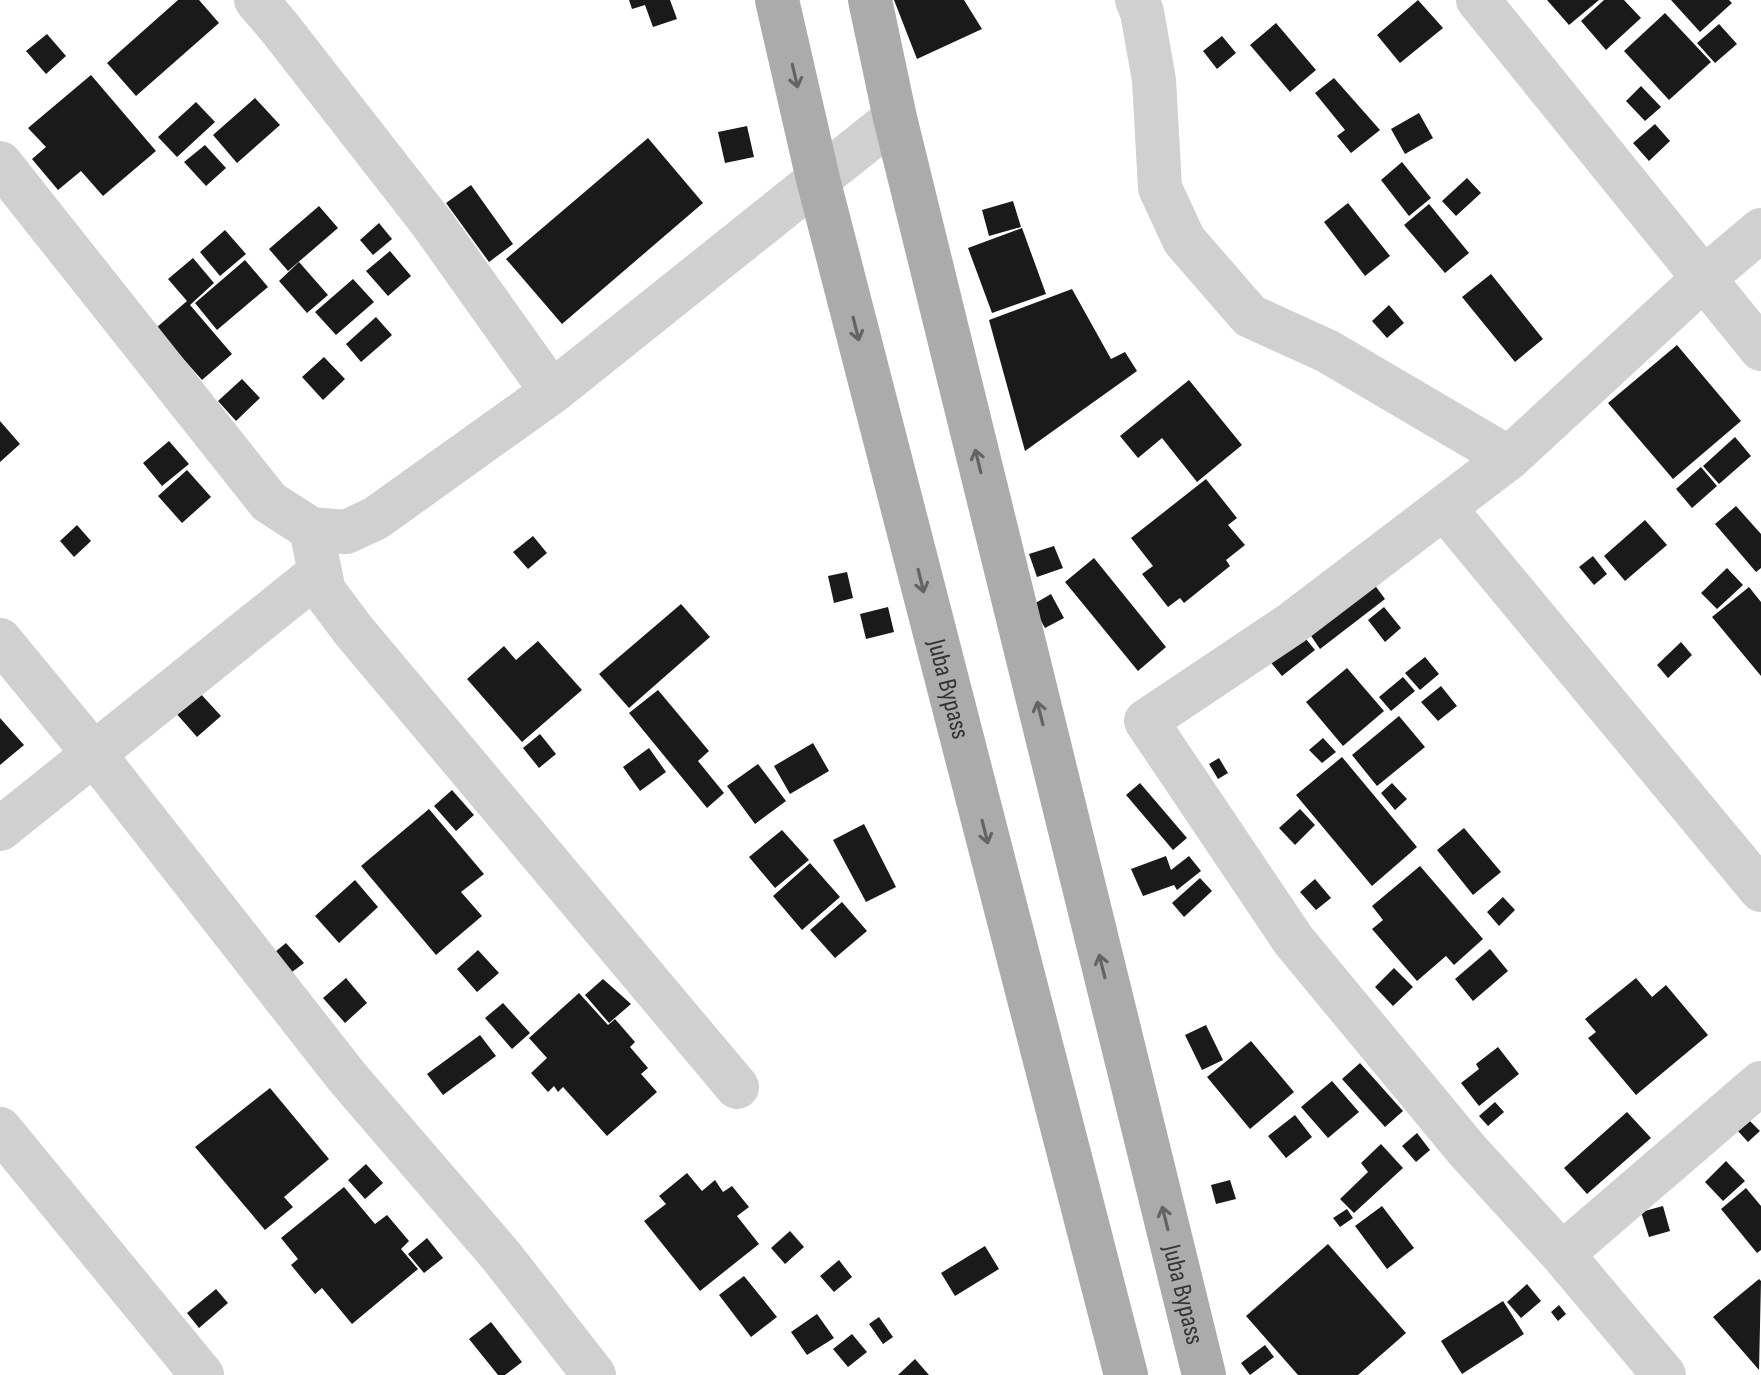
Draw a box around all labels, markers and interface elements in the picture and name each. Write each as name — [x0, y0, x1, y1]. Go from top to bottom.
one-way arrow — [788, 63, 803, 88]
one-way arrow — [849, 315, 864, 341]
one-way arrow — [970, 448, 985, 474]
one-way arrow — [914, 567, 929, 593]
street label: Juba Bypass — [920, 635, 976, 742]
one-way arrow — [1032, 701, 1047, 727]
one-way arrow — [979, 819, 994, 845]
one-way arrow — [1094, 953, 1109, 979]
one-way arrow — [1157, 1205, 1172, 1231]
street label: Juba Bypass — [1155, 1241, 1210, 1348]

